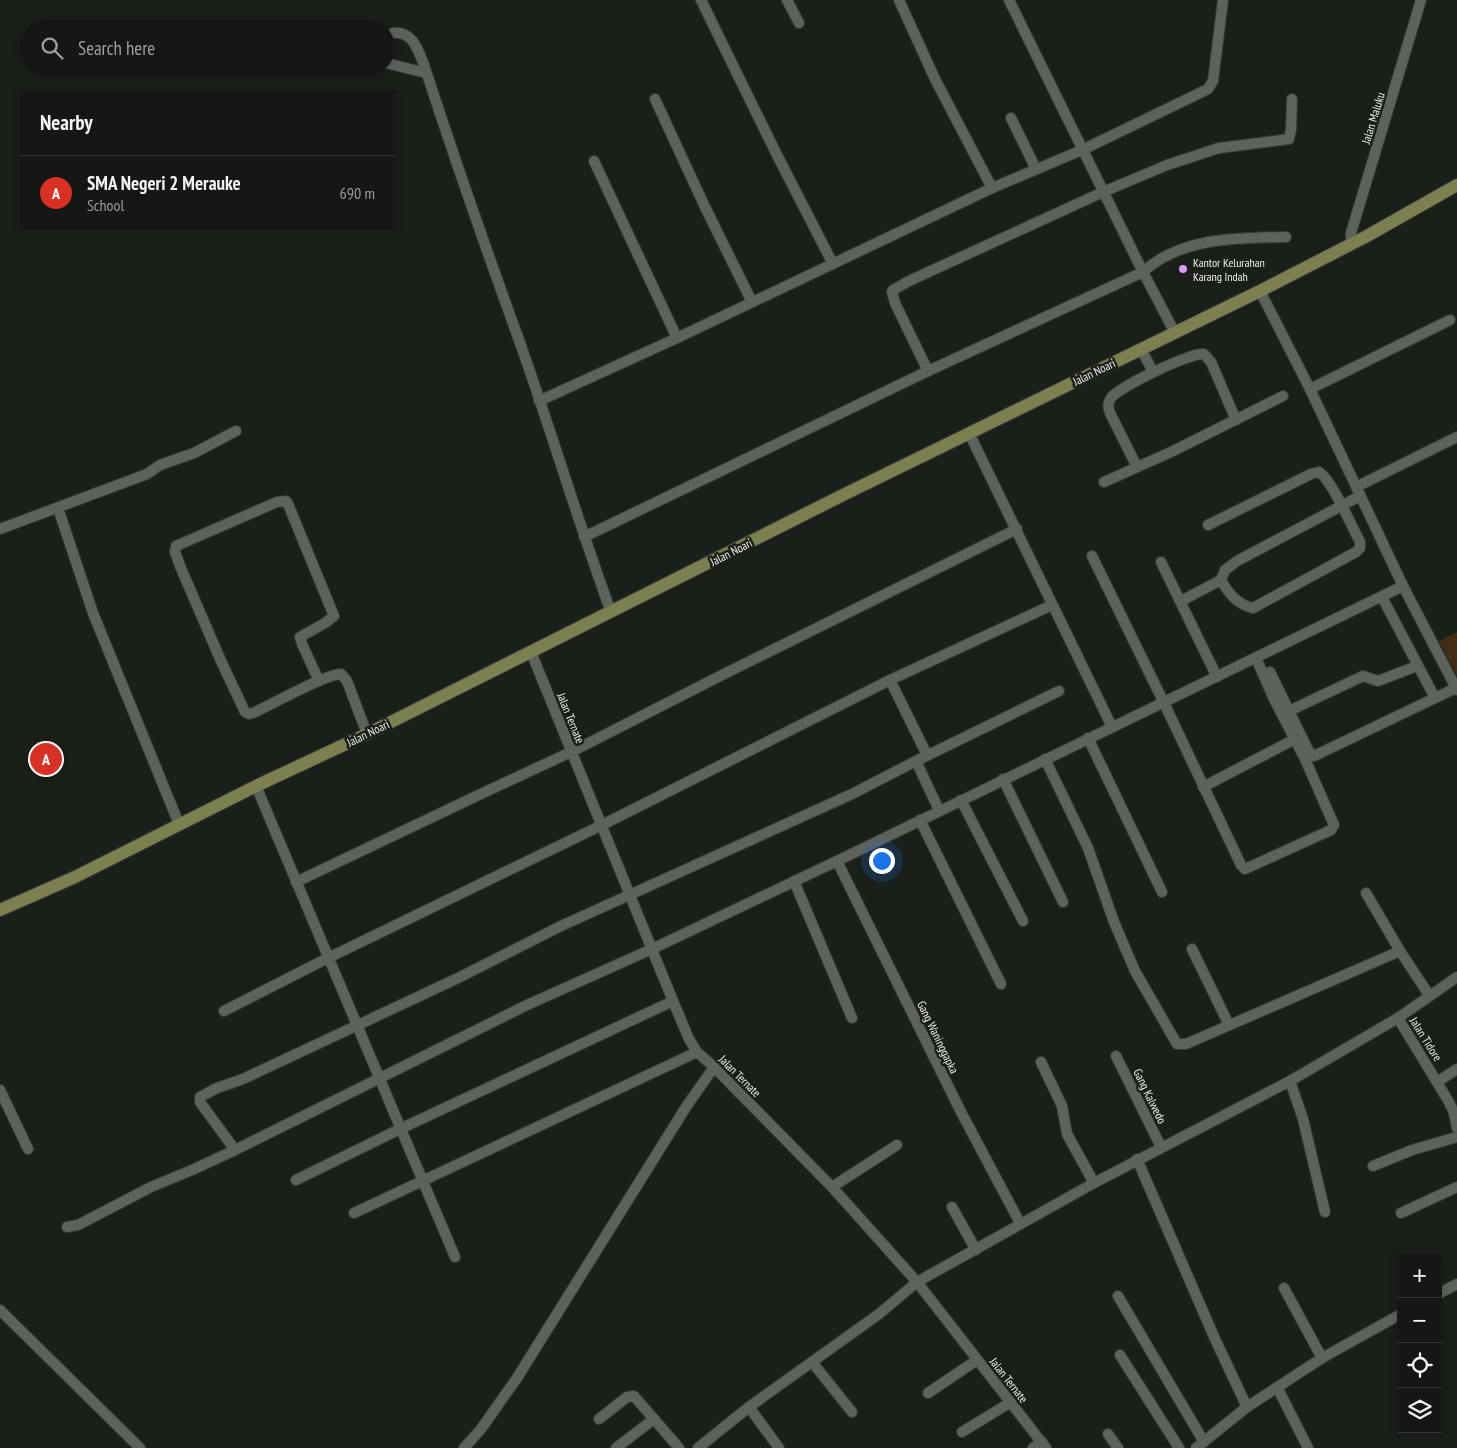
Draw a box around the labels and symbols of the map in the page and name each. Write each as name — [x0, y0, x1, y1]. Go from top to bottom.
street label: Jalan Maluku — [1358, 90, 1388, 147]
place label: Kantor Kelurahan Karang Indah — [1193, 255, 1265, 284]
marker: Kantor Kelurahan Karang Indah — [1177, 263, 1189, 275]
street label: Jalan Noari — [1069, 355, 1118, 389]
street label: Jalan Noari — [706, 535, 755, 569]
street label: Jalan Ternate — [554, 690, 588, 746]
street label: Jalan Noari — [343, 716, 392, 750]
pin: A — [30, 740, 62, 778]
your location — [869, 848, 895, 874]
street label: Gang Waninggapka — [914, 998, 962, 1076]
street label: Jalan Tidore — [1406, 1013, 1445, 1064]
street label: Jalan Ternate — [715, 1051, 764, 1100]
street label: Gang Kalwedo — [1130, 1066, 1170, 1126]
street label: Jalan Ternate — [986, 1354, 1031, 1406]

